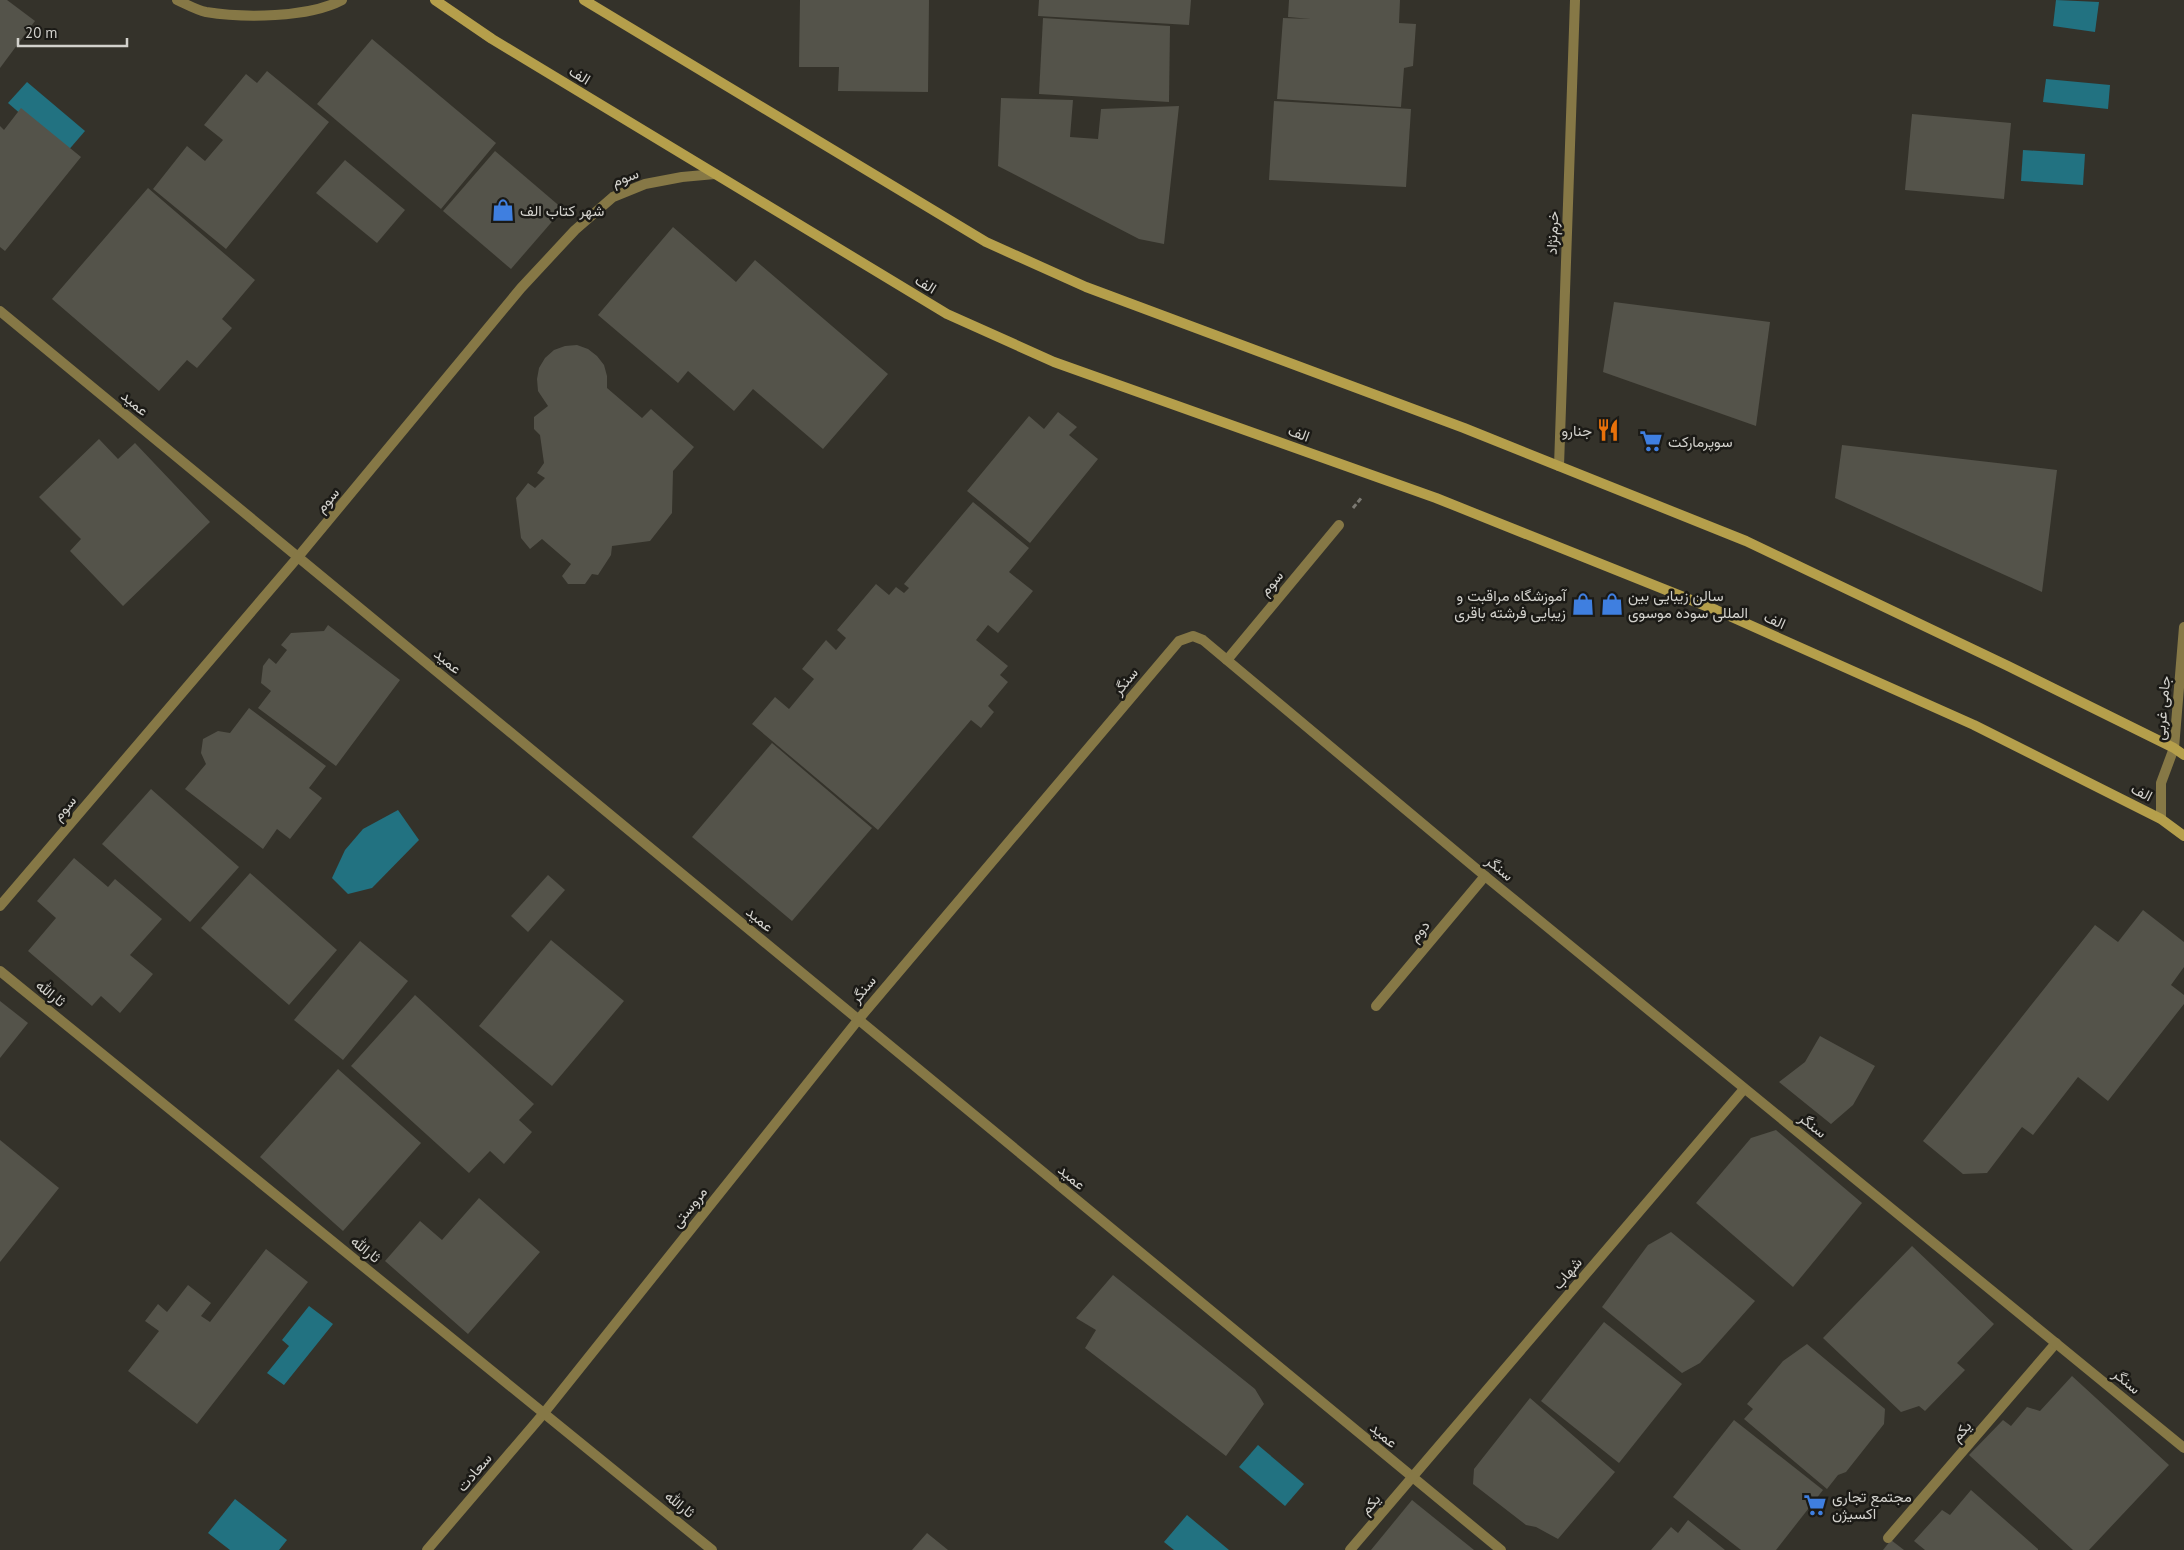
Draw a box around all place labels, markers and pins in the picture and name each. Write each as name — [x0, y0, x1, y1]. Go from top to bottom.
shop icon: شهر کتاب الف — [490, 197, 516, 223]
place label: شهر کتاب الف — [520, 201, 604, 220]
restaurant icon: جنارو — [1595, 417, 1621, 443]
place label: جنارو — [1561, 421, 1592, 440]
supermarket icon: سوپرمارکت — [1638, 428, 1664, 454]
place label: سوپرمارکت — [1668, 432, 1733, 452]
place label: آموزشگاه مراقبت و زیبایی فرشته باقری — [1454, 586, 1568, 623]
place label: سالن زیبایی بین المللی سوده موسوی — [1628, 586, 1748, 623]
shop icon: آموزشگاه مراقبت و زیبایی فرشته باقری — [1570, 591, 1596, 617]
shop icon: سالن زیبایی بین المللی سوده موسوی — [1599, 591, 1625, 617]
place label: مجتمع تجاری اکسیژن — [1832, 1487, 1912, 1523]
supermarket icon: مجتمع تجاری اکسیژن — [1802, 1492, 1828, 1518]

